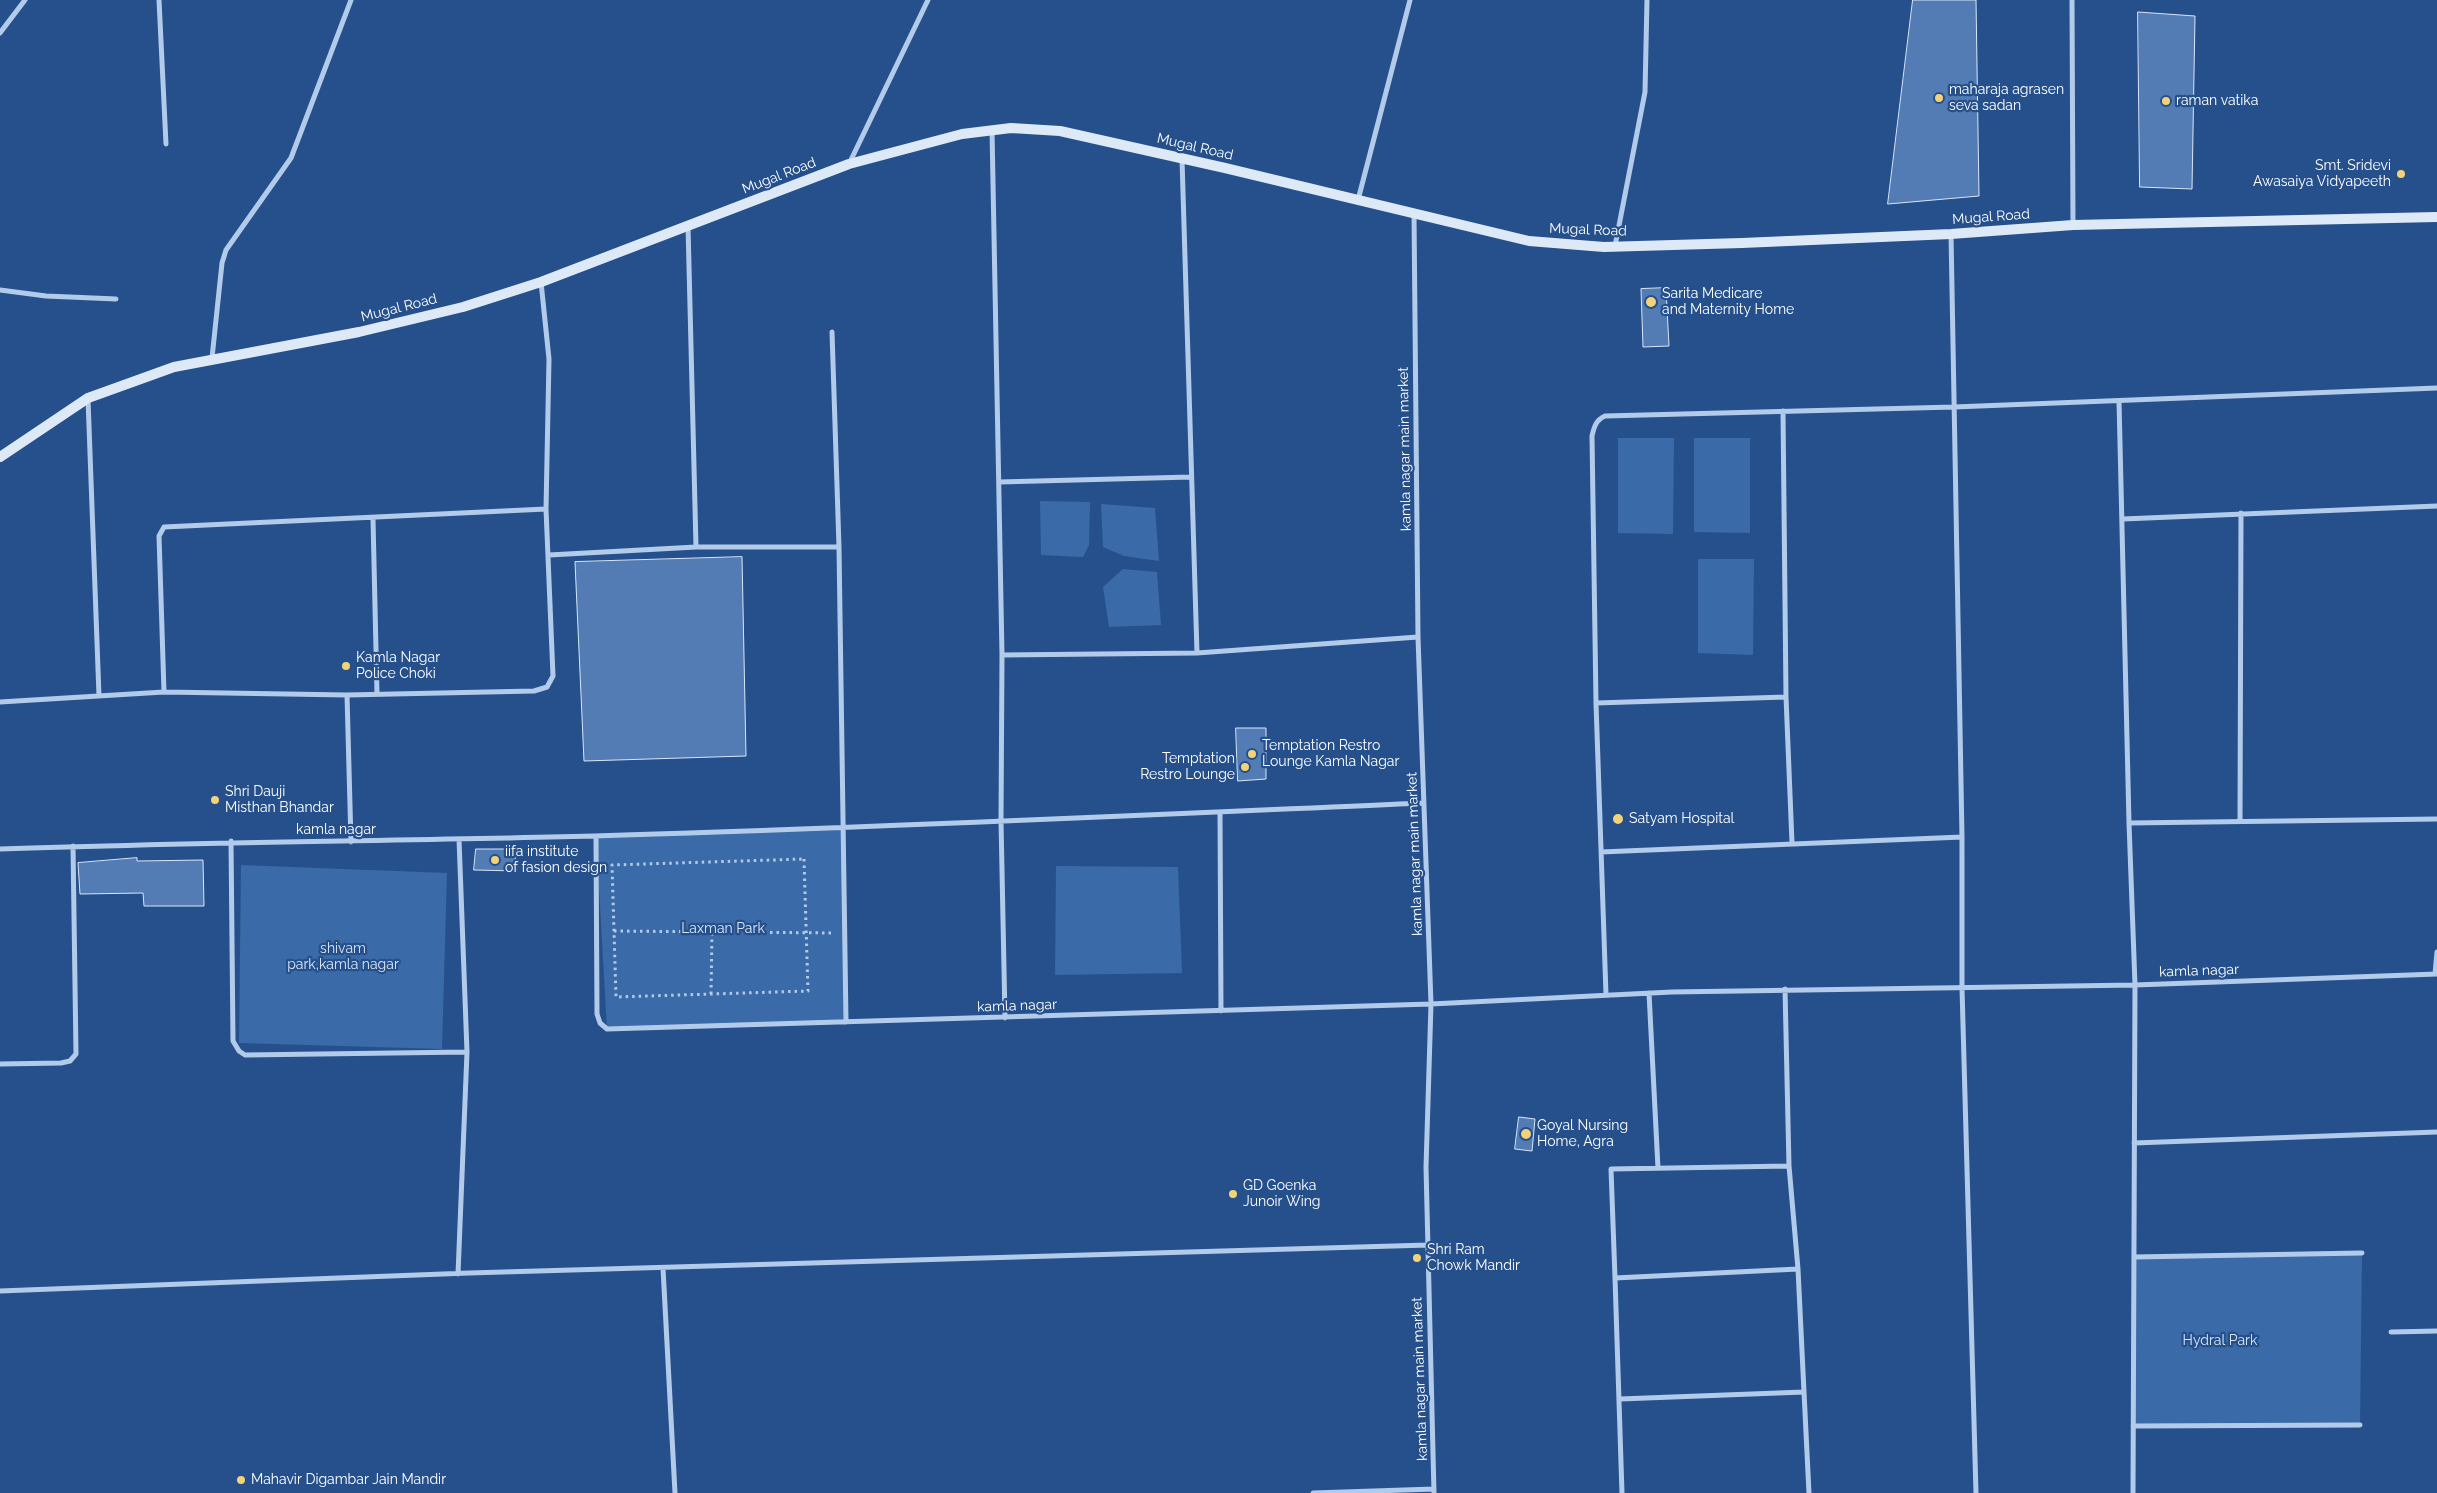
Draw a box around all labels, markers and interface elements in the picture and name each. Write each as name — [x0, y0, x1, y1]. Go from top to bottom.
place label: maharaja agrasen seva sadan — [1949, 82, 2064, 114]
marker: maharaja agrasen seva sadan — [1933, 92, 1945, 104]
place label: raman vatika — [2176, 93, 2258, 109]
marker: raman vatika — [2160, 95, 2172, 107]
street label: Mugal Road — [1155, 130, 1235, 164]
street label: Mugal Road — [740, 154, 818, 198]
place label: Smt. Sridevi Awasaiya Vidyapeeth — [2253, 158, 2391, 190]
marker: Smt. Sridevi Awasaiya Vidyapeeth — [2395, 168, 2407, 180]
street label: Mugal Road — [1952, 206, 2030, 228]
street label: Mugal Road — [1549, 220, 1627, 240]
place label: Sarita Medicare and Maternity Home — [1662, 286, 1794, 318]
street label: Mugal Road — [359, 290, 439, 326]
marker: Sarita Medicare and Maternity Home — [1644, 295, 1658, 309]
street label: kamla nagar main market — [1395, 367, 1415, 531]
place label: Kamla Nagar Police Choki — [356, 650, 440, 682]
marker: Kamla Nagar Police Choki — [340, 660, 352, 672]
place label: Temptation Restro Lounge Kamla Nagar — [1262, 738, 1399, 770]
marker: Temptation Restro Lounge Kamla Nagar — [1246, 748, 1258, 760]
place label: Temptation Restro Lounge — [1140, 751, 1235, 784]
marker: Temptation Restro Lounge — [1239, 761, 1251, 773]
street label: kamla nagar main market — [1404, 772, 1426, 936]
place label: Shri Dauji Misthan Bhandar — [225, 784, 334, 816]
marker: Shri Dauji Misthan Bhandar — [209, 794, 221, 806]
place label: Satyam Hospital — [1629, 811, 1734, 827]
marker: Satyam Hospital — [1611, 812, 1625, 826]
street label: kamla nagar — [296, 822, 376, 838]
place label: iifa institute of fasion design — [505, 844, 607, 876]
marker: iifa institute of fasion design — [489, 854, 501, 866]
park label: Laxman Park — [681, 921, 765, 937]
park label: shivam park,kamla nagar — [287, 941, 399, 974]
street label: kamla nagar — [2159, 961, 2239, 981]
street label: kamla nagar — [977, 996, 1057, 1016]
place label: Goyal Nursing Home, Agra — [1537, 1118, 1628, 1150]
marker: Goyal Nursing Home, Agra — [1519, 1127, 1533, 1141]
place label: GD Goenka Junoir Wing — [1243, 1178, 1321, 1210]
marker: GD Goenka Junoir Wing — [1227, 1188, 1239, 1200]
place label: Shri Ram Chowk Mandir — [1427, 1242, 1520, 1274]
marker: Shri Ram Chowk Mandir — [1411, 1252, 1423, 1264]
street label: kamla nagar main market — [1409, 1297, 1431, 1461]
park label: Hydral Park — [2183, 1333, 2257, 1349]
place label: Mahavir Digambar Jain Mandir — [251, 1472, 446, 1488]
marker: Mahavir Digambar Jain Mandir — [235, 1474, 247, 1486]

